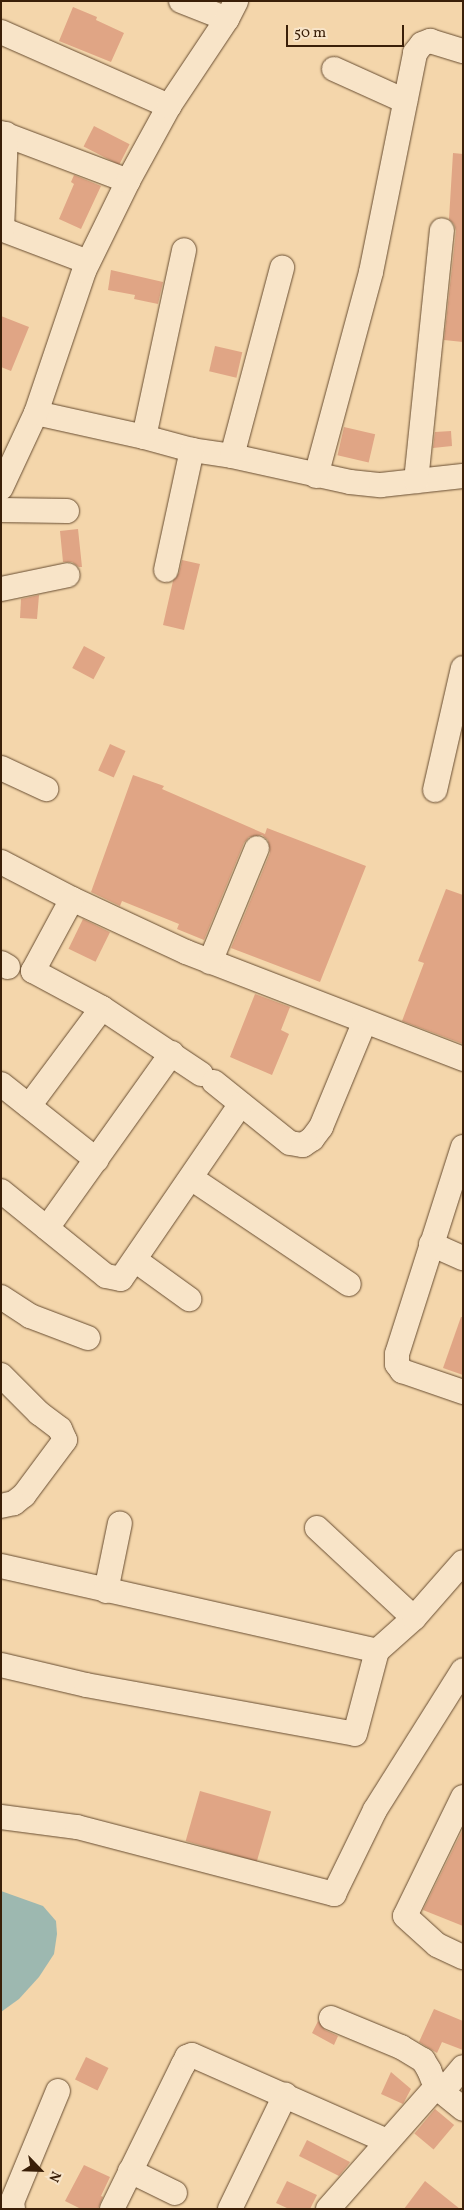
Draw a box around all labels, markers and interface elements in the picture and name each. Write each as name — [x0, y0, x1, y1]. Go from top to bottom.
scale bar — [289, 15, 406, 47]
text: 50 m — [294, 23, 326, 44]
north arrow — [15, 2145, 65, 2195]
text: N — [43, 2168, 65, 2185]

